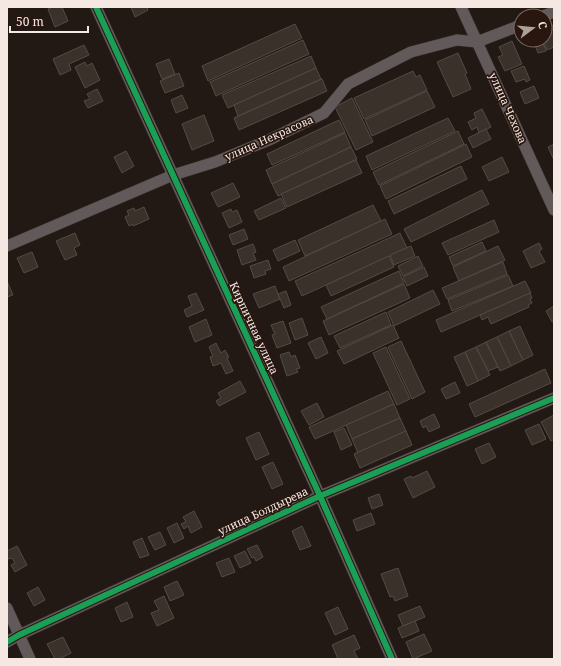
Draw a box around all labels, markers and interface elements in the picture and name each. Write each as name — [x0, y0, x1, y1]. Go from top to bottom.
scale bar — [10, 8, 88, 34]
north arrow — [513, 8, 553, 48]
text: 50 m — [16, 13, 44, 30]
text: С — [535, 20, 551, 31]
street label: улица Чехова — [486, 70, 531, 146]
street label: улица Некрасова — [222, 111, 315, 164]
street label: Кирпичная улица — [226, 279, 282, 377]
street label: улица Болдырева — [215, 483, 310, 538]

